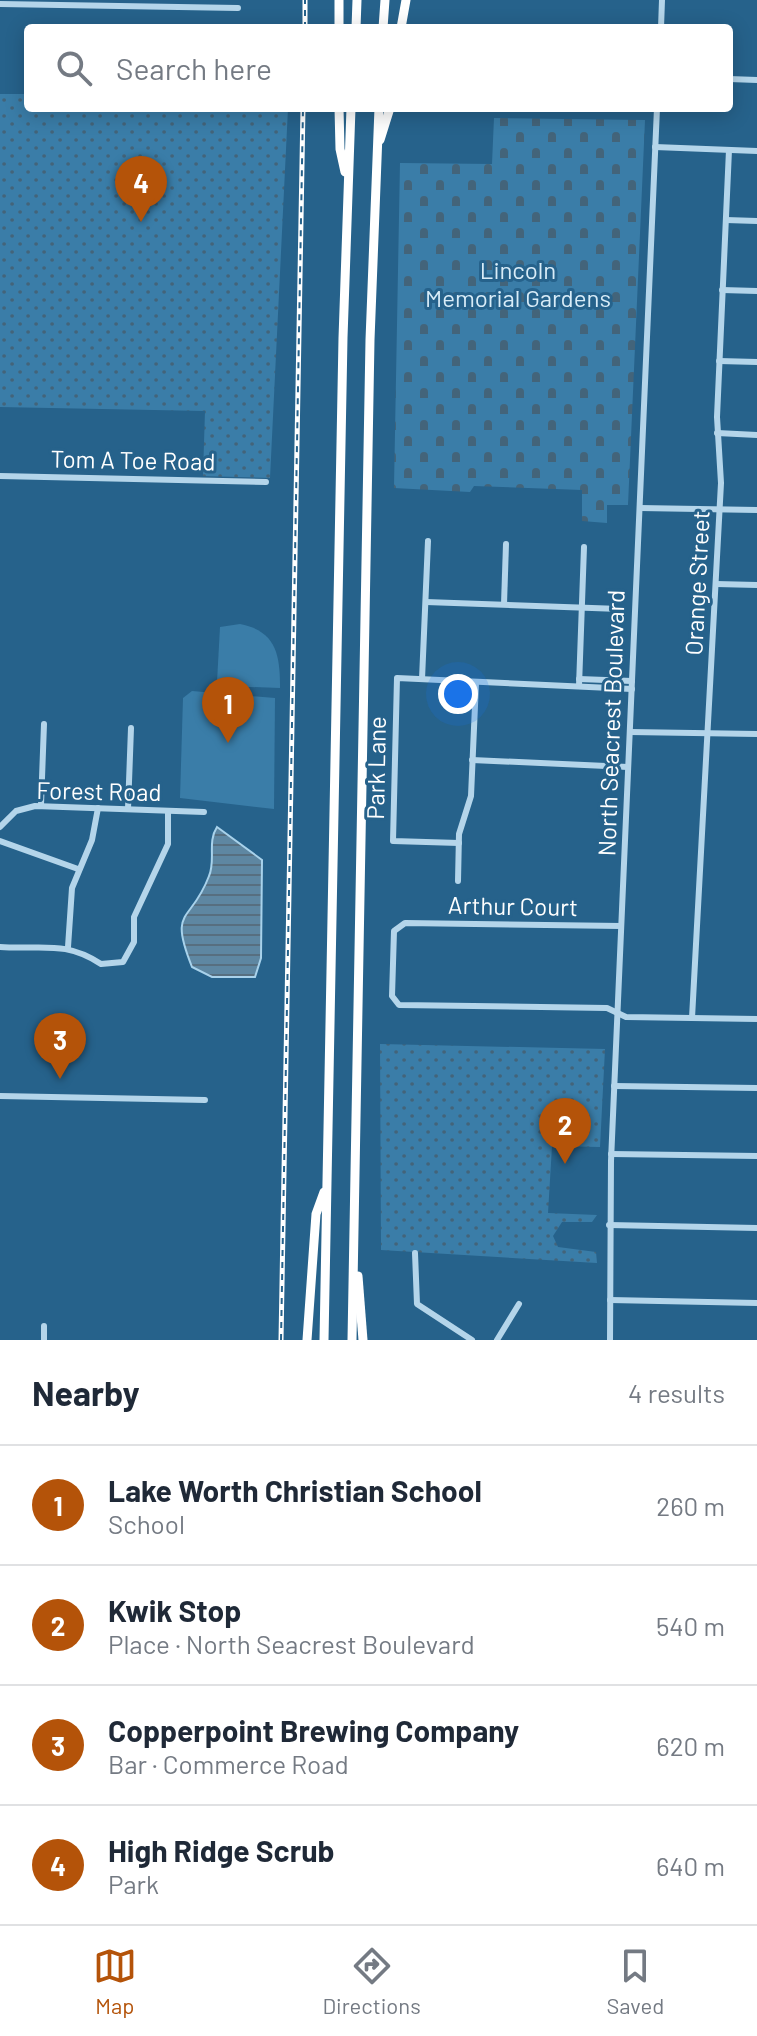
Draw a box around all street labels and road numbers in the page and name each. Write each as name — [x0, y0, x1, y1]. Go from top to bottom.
street label: Tom A Toe Road — [50, 444, 216, 475]
street label: Orange Street — [678, 510, 715, 656]
street label: North Seacrest Boulevard — [591, 589, 630, 857]
street label: Park Lane — [360, 716, 391, 820]
street label: Forest Road — [36, 775, 162, 806]
street label: Arthur Court — [448, 890, 578, 921]

